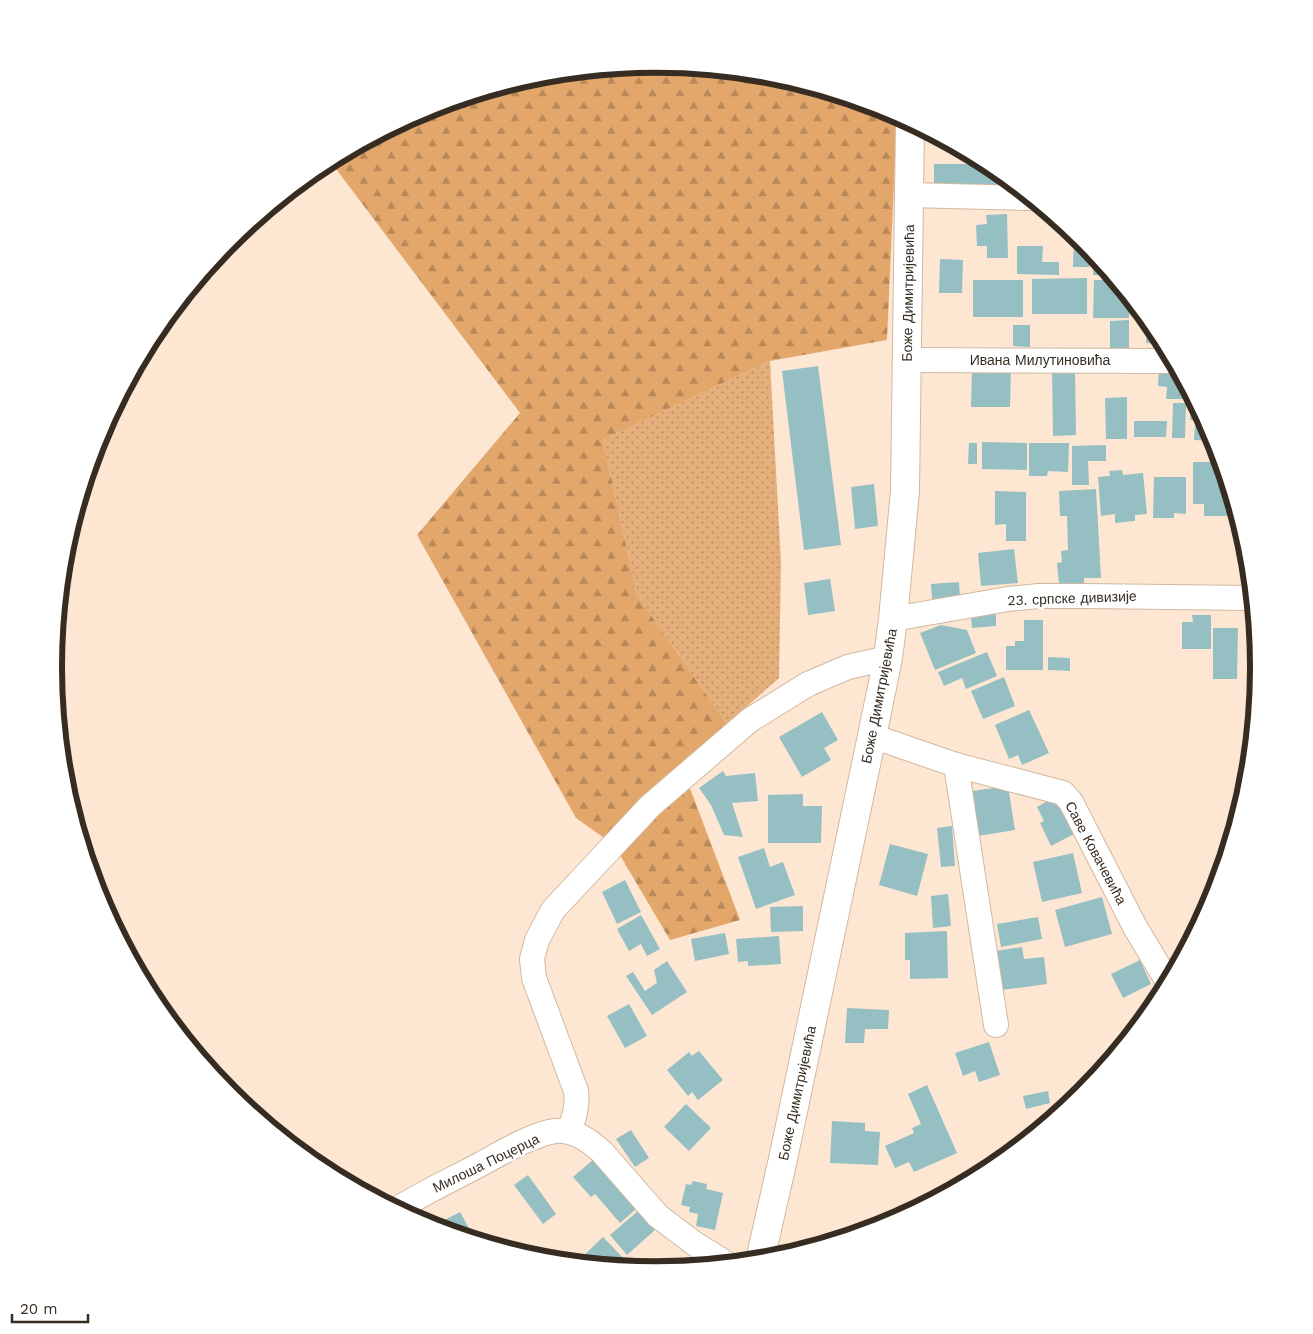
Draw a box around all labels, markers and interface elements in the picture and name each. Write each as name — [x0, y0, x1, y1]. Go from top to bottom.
street label: Боже Димитријевића — [899, 224, 917, 362]
street label: Ивана Милутиновића — [970, 352, 1111, 368]
street label: 23. српске дивизије — [1007, 588, 1137, 608]
street label: Боже Димитријевића — [858, 627, 900, 765]
street label: Саве Ковачевића — [1062, 799, 1130, 907]
street label: Боже Димитријевића — [775, 1024, 819, 1162]
street label: Милоша Поцерца — [430, 1130, 542, 1196]
scale bar — [12, 1292, 89, 1324]
text: 20 m — [20, 1300, 58, 1318]

